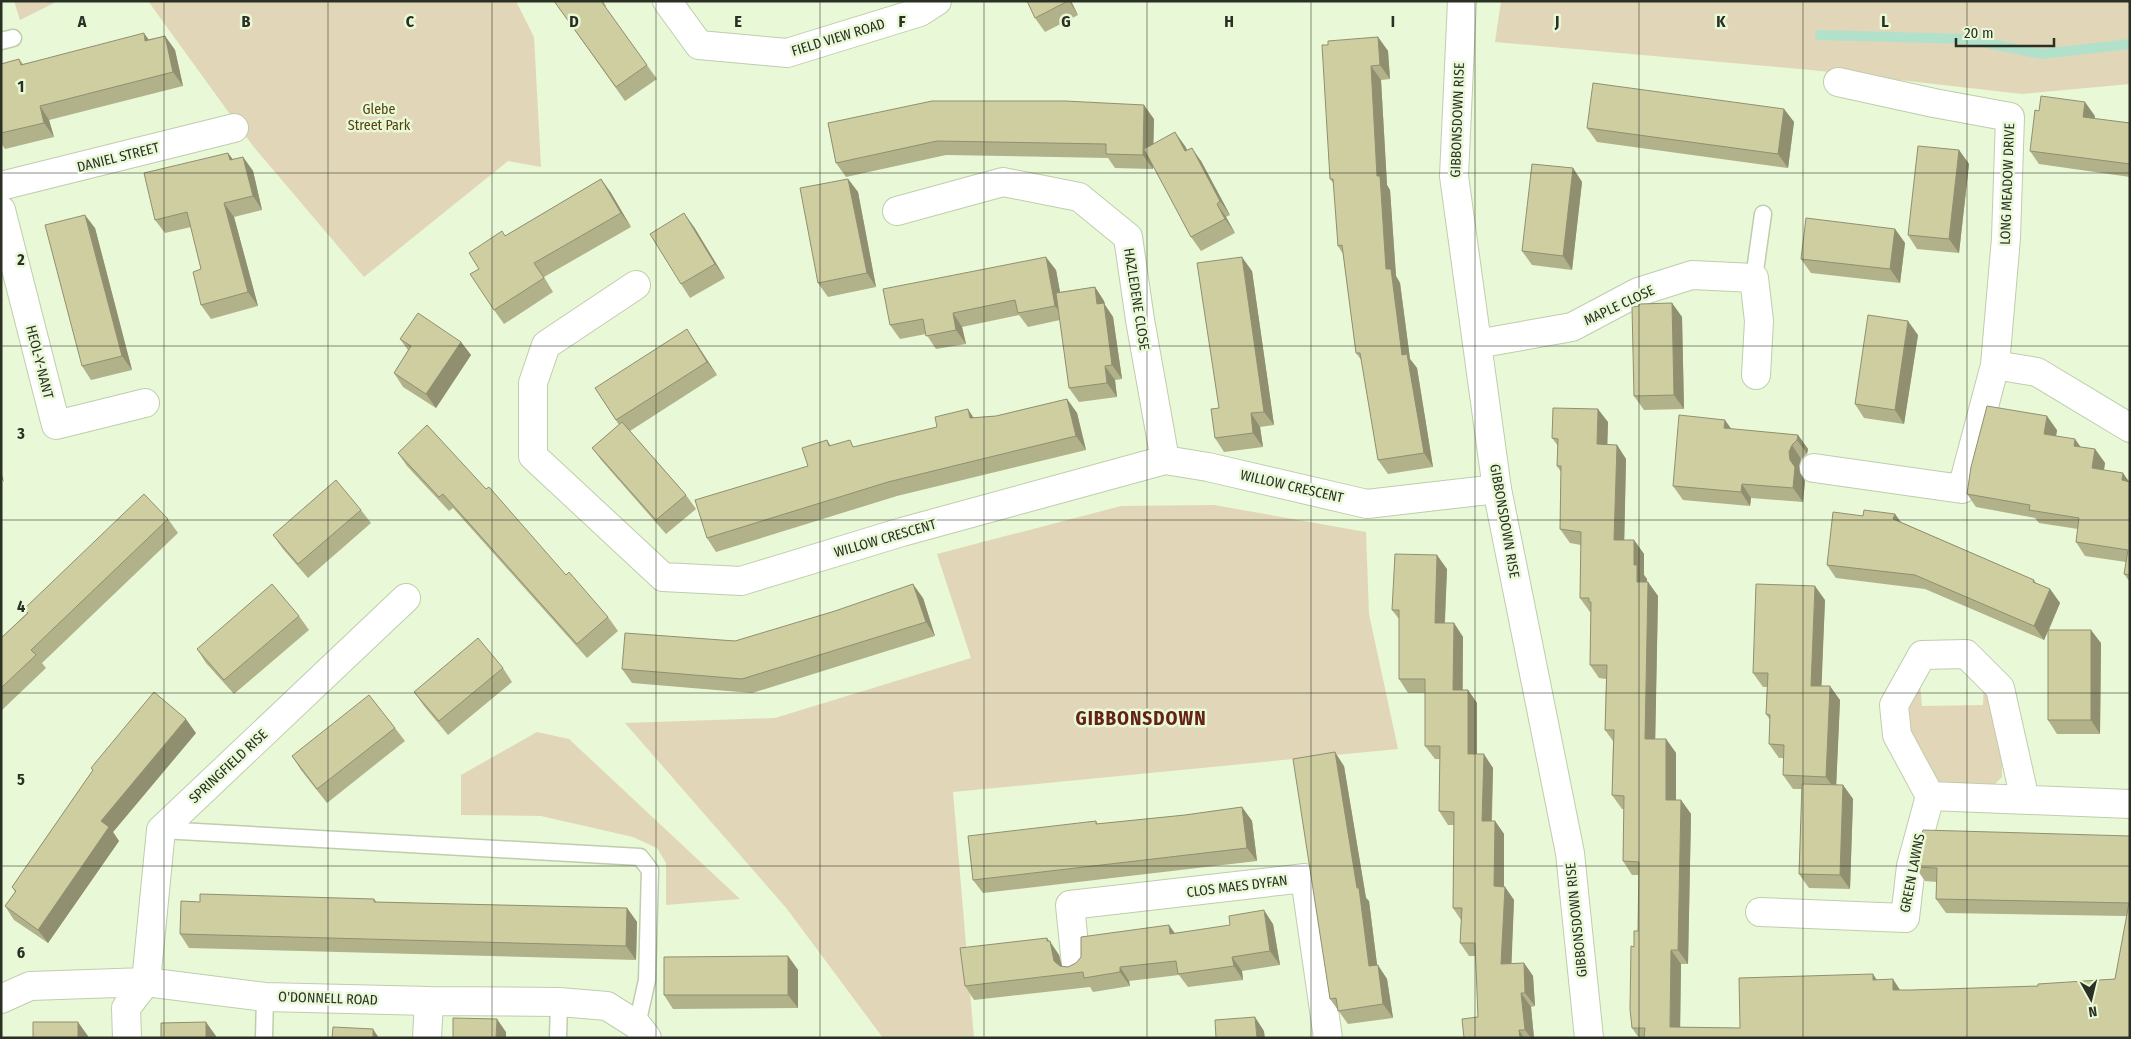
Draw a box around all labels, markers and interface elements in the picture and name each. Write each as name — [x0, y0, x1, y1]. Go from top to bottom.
text: A — [77, 12, 87, 31]
text: B — [242, 12, 251, 31]
text: C — [406, 12, 415, 31]
text: D — [569, 12, 579, 31]
text: E — [734, 12, 742, 31]
text: F — [898, 12, 906, 31]
text: G — [1061, 12, 1071, 31]
text: H — [1224, 12, 1234, 31]
text: I — [1391, 12, 1395, 31]
text: J — [1554, 12, 1559, 31]
text: K — [1716, 12, 1726, 31]
text: L — [1881, 12, 1889, 31]
street label: FIELD VIEW ROAD — [789, 15, 887, 60]
scale bar — [1956, 15, 2054, 47]
text: 20 m — [1964, 24, 1994, 42]
street label: GIBBONSDOWN RISE — [1447, 62, 1468, 178]
text: 1 — [18, 77, 24, 96]
park label: Glebe Street Park — [348, 101, 411, 134]
street label: LONG MEADOW DRIVE — [1997, 122, 2018, 245]
street label: DANIEL STREET — [75, 139, 161, 176]
street label: HAZLEDENE CLOSE — [1120, 247, 1153, 352]
text: 2 — [16, 250, 25, 269]
street label: MAPLE CLOSE — [1581, 282, 1657, 329]
street label: HEOL-Y-NANT — [22, 324, 57, 401]
text: 3 — [16, 424, 25, 443]
street label: GIBBONSDOWN RISE — [1486, 463, 1523, 580]
street label: WILLOW CRESCENT — [1239, 466, 1346, 507]
street label: WILLOW CRESCENT — [832, 516, 939, 561]
text: 4 — [17, 597, 25, 616]
district label: GIBBONSDOWN — [1075, 707, 1207, 730]
street label: SPRINGFIELD RISE — [186, 725, 271, 807]
text: 5 — [17, 770, 25, 789]
street label: GREEN LAWNS — [1897, 832, 1928, 914]
street label: GIBBONSDOWN RISE — [1562, 861, 1591, 978]
street label: CLOS MAES DYFAN — [1186, 872, 1289, 901]
text: 6 — [17, 943, 25, 962]
north arrow — [2066, 974, 2116, 1024]
street label: O'DONNELL ROAD — [278, 988, 378, 1009]
text: N — [2087, 1002, 2098, 1020]

